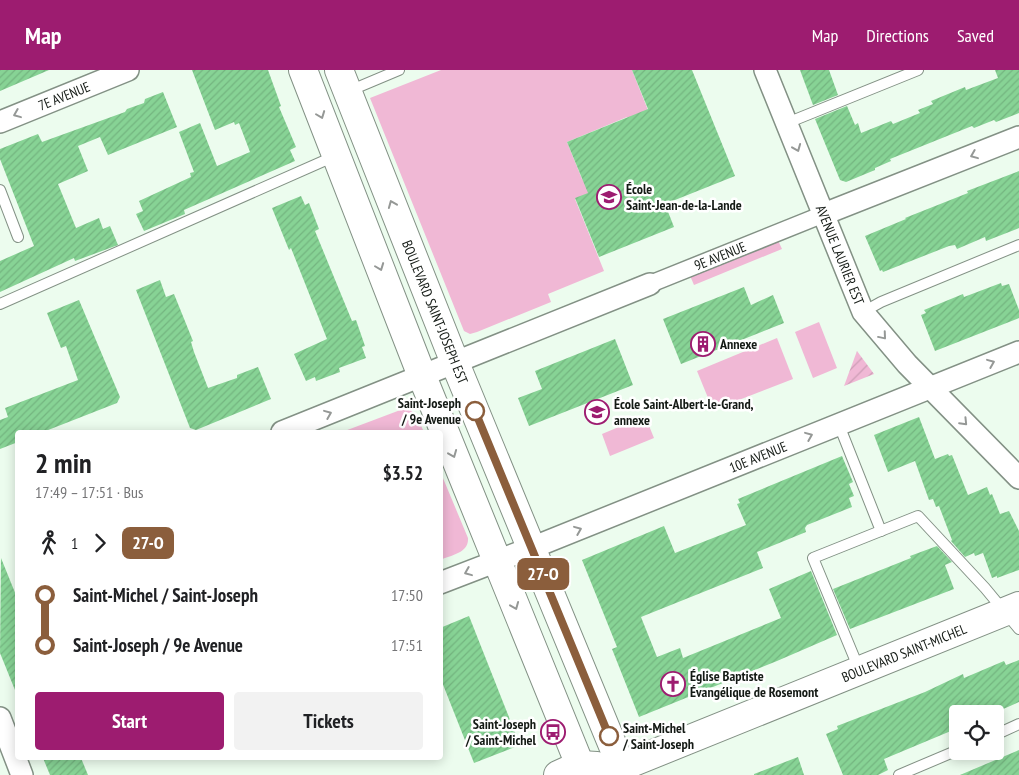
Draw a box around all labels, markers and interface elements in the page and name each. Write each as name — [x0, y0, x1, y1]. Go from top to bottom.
text: Map — [25, 20, 62, 51]
text: Map — [812, 24, 838, 47]
text: Directions — [866, 24, 929, 47]
text: Saved — [957, 24, 994, 47]
street label: 7E AVENUE — [35, 77, 93, 115]
one-way arrow — [14, 109, 22, 119]
one-way arrow — [315, 111, 325, 119]
one-way arrow — [791, 143, 801, 151]
one-way arrow — [970, 148, 979, 159]
place label: École Saint-Jean-de-la-Lande — [626, 180, 742, 214]
school or university icon: École Saint-Jean-de-la-Lande — [596, 184, 622, 210]
one-way arrow — [388, 200, 398, 209]
street label: AVENUE LAURIER EST — [812, 202, 868, 308]
street label: 9E AVENUE — [691, 237, 749, 275]
street label: BOULEVARD SAINT-JOSEPH EST — [398, 238, 472, 387]
one-way arrow — [373, 262, 384, 271]
one-way arrow — [878, 330, 887, 339]
building icon: Annexe — [690, 331, 716, 357]
place label: Annexe — [719, 335, 757, 353]
one-way arrow — [986, 359, 995, 369]
place label: Saint-Joseph / 9e Avenue — [398, 394, 461, 428]
place label: École Saint-Albert-le-Grand, annexe — [614, 395, 754, 429]
school or university icon: École Saint-Albert-le-Grand, annexe — [584, 399, 610, 425]
marker: Saint-Joseph / 9e Avenue — [465, 401, 485, 421]
one-way arrow — [323, 410, 331, 420]
one-way arrow — [958, 417, 967, 426]
one-way arrow — [805, 432, 813, 442]
street label: 10E AVENUE — [727, 437, 789, 477]
text: 2 min — [35, 444, 92, 481]
one-way arrow — [447, 449, 458, 458]
text: $3.52 — [383, 461, 423, 485]
text: 17:49 – 17:51 · Bus — [35, 482, 143, 502]
one-way arrow — [573, 526, 581, 536]
icon: walk — [35, 529, 63, 557]
icon: forward — [86, 529, 114, 557]
text: 27-O — [132, 531, 164, 554]
text: 1 — [71, 533, 78, 553]
line badge: 27-O — [508, 558, 578, 590]
text: 27-O — [527, 562, 559, 585]
one-way arrow — [464, 565, 473, 576]
text: Saint-Michel / Saint-Joseph — [73, 583, 258, 607]
text: 17:50 — [391, 585, 423, 605]
one-way arrow — [509, 601, 519, 610]
street label: BOULEVARD SAINT-MICHEL — [839, 620, 969, 686]
text: Saint-Joseph / 9e Avenue — [73, 633, 243, 657]
text: 17:51 — [391, 635, 423, 655]
place label: Église Baptiste Évangélique de Rosemont — [690, 667, 818, 701]
church icon: Église Baptiste Évangélique de Rosemont — [660, 671, 686, 697]
button: Start — [35, 692, 224, 750]
button: Tickets — [234, 692, 423, 750]
map controls — [949, 705, 1004, 760]
button: locate — [949, 705, 1004, 760]
place label: Saint-Joseph / Saint-Michel — [465, 715, 537, 749]
bus stop icon: Saint-Joseph / Saint-Michel — [540, 719, 566, 745]
place label: Saint-Michel / Saint-Joseph — [622, 719, 694, 753]
marker: Saint-Michel / Saint-Joseph — [599, 726, 619, 746]

